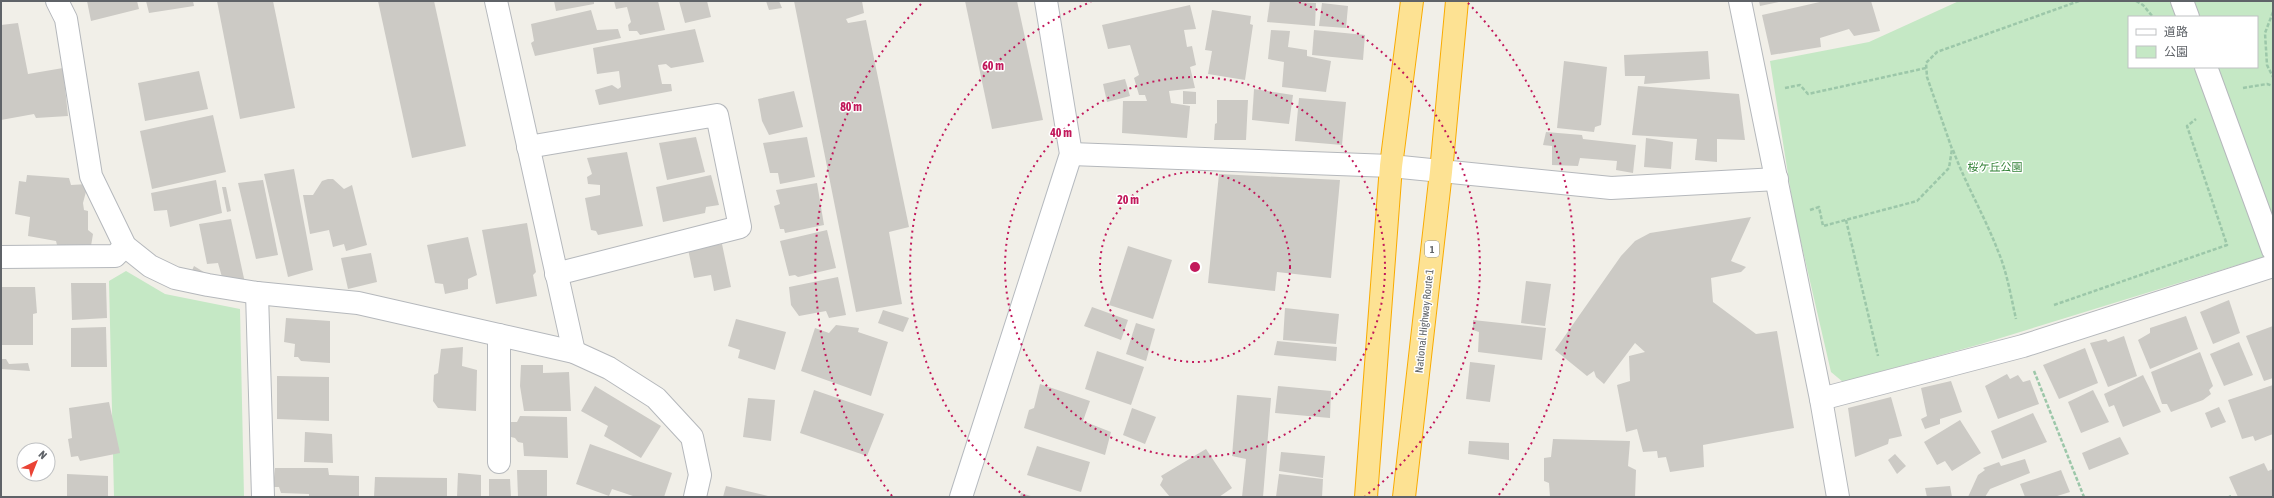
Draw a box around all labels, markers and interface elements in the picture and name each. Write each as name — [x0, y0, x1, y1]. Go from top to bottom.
legend — [2128, 16, 2258, 68]
text: 道路 — [2164, 25, 2188, 39]
text: 公園 — [2164, 45, 2188, 59]
text: 60 m — [982, 59, 1004, 73]
text: 80 m — [840, 100, 862, 114]
text: 40 m — [1049, 126, 1072, 140]
park label: 桜ケ丘公園 — [1968, 161, 2023, 173]
text: 20 m — [1117, 193, 1139, 207]
road number: 1 — [1425, 241, 1439, 257]
centre of rings — [1188, 260, 1202, 274]
street label: National Highway Route 1 — [1413, 268, 1435, 374]
north arrow — [16, 442, 56, 482]
text: N — [36, 448, 49, 461]

